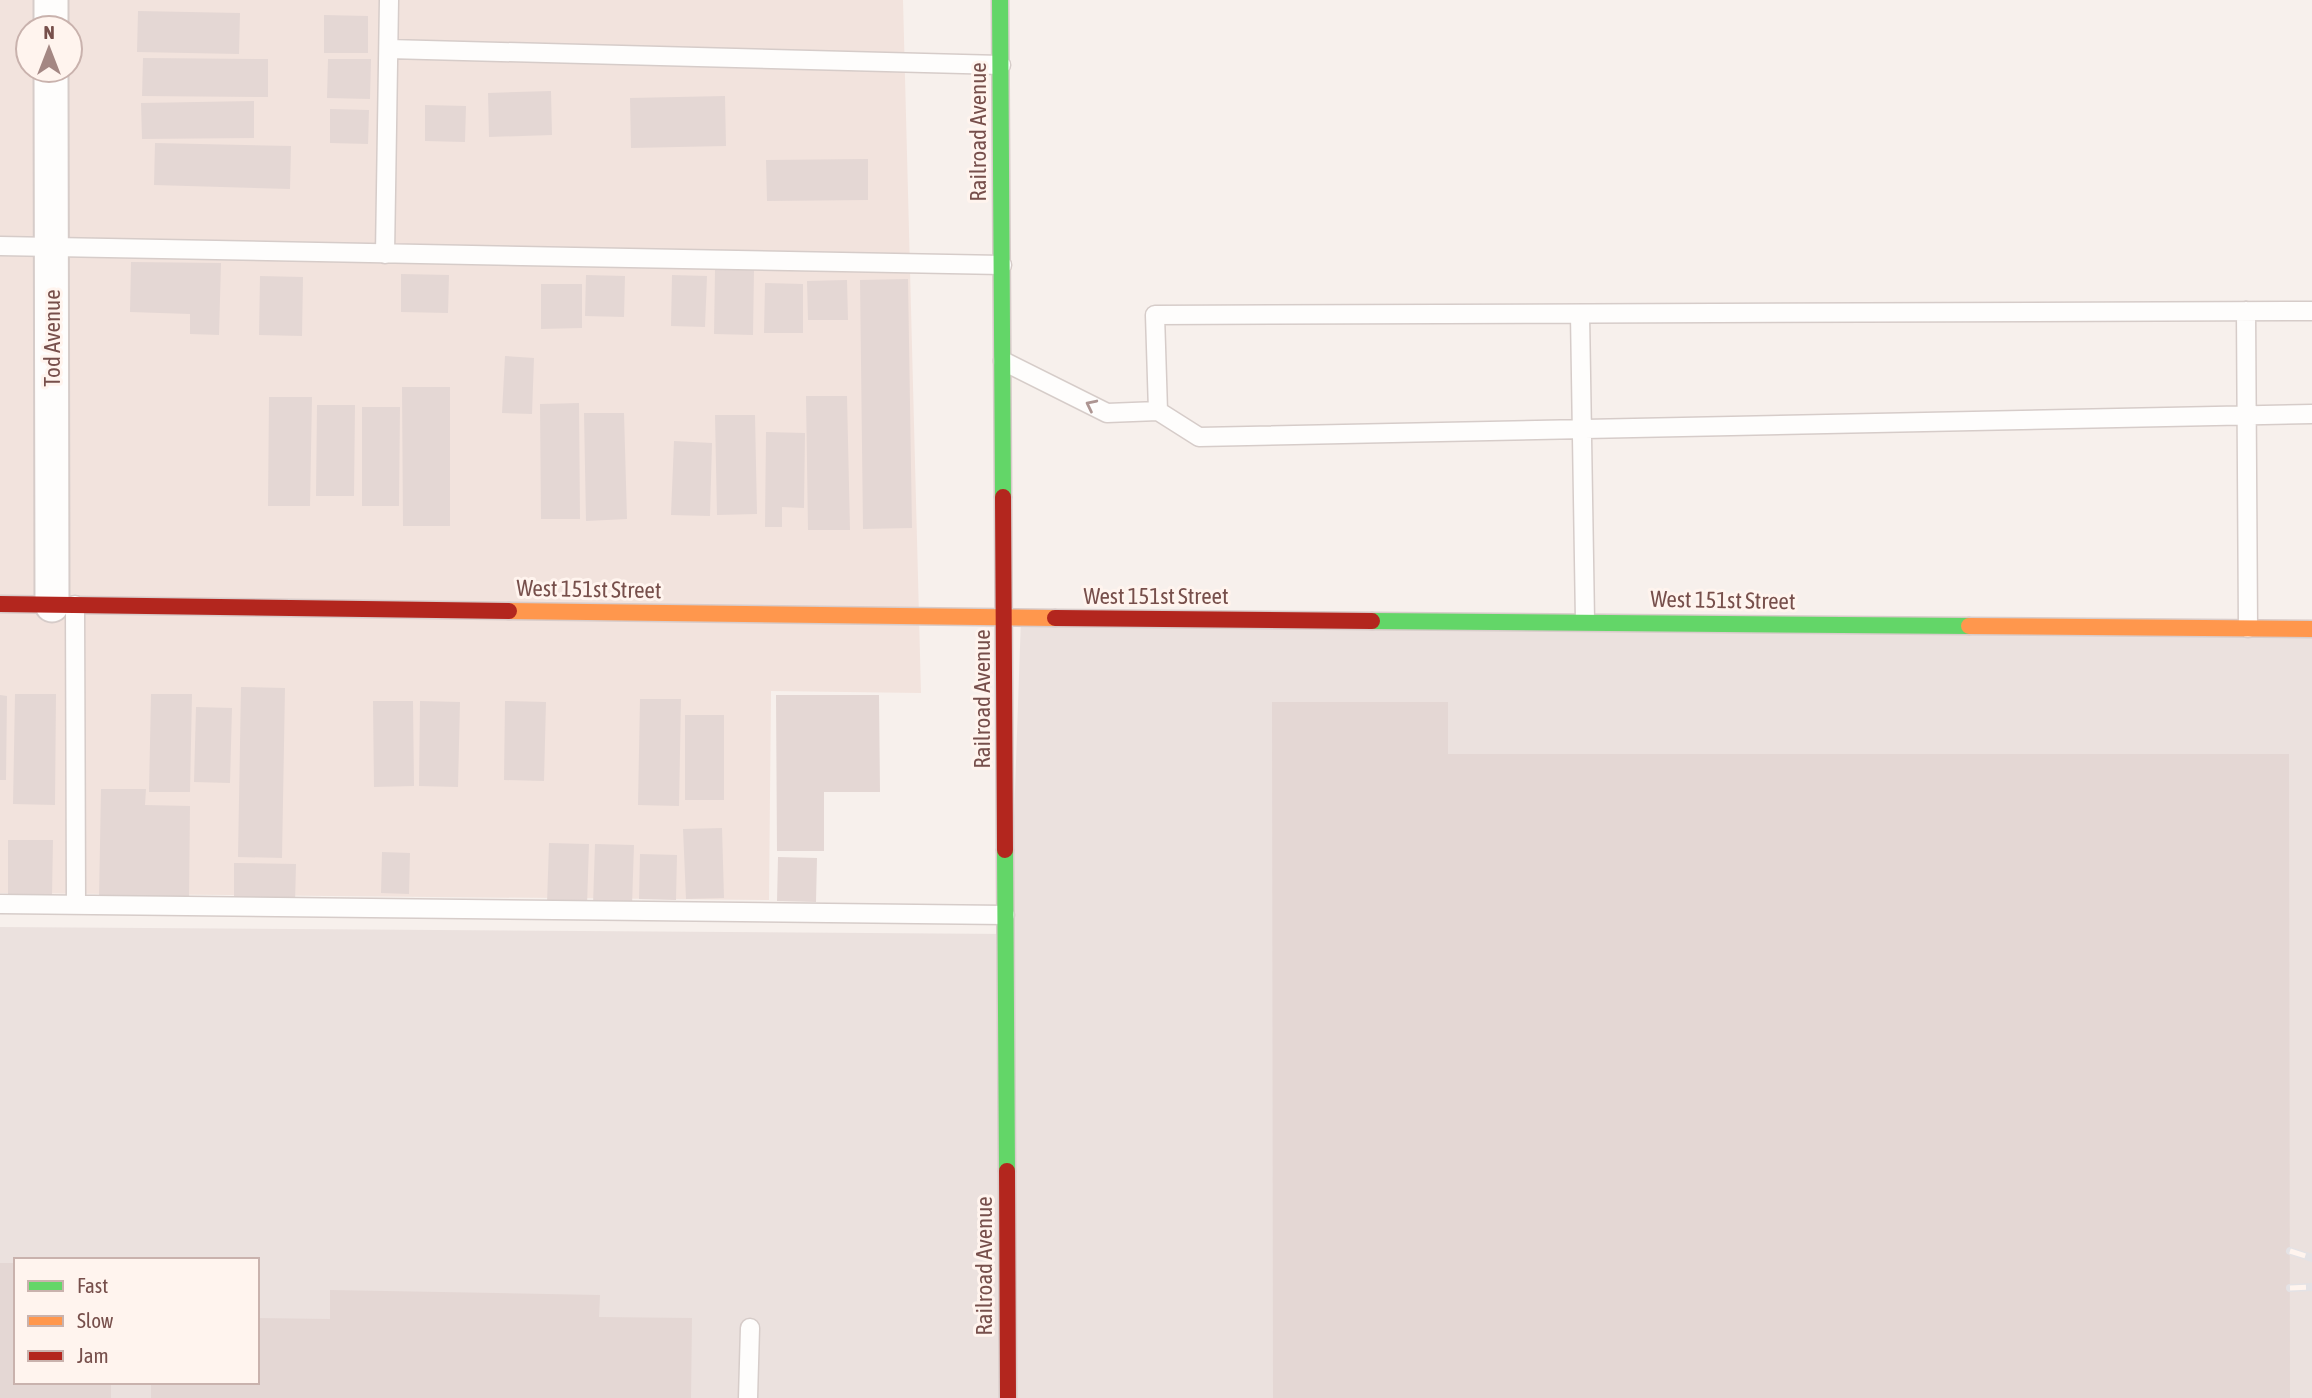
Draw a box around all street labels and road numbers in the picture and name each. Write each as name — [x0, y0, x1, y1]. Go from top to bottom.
street label: Railroad Avenue — [965, 62, 991, 202]
street label: Tod Avenue — [39, 289, 65, 387]
street label: West 151st Street — [516, 575, 662, 603]
street label: West 151st Street — [1083, 583, 1229, 609]
street label: West 151st Street — [1650, 586, 1796, 614]
street label: Railroad Avenue — [969, 629, 995, 769]
street label: Railroad Avenue — [971, 1196, 997, 1336]

